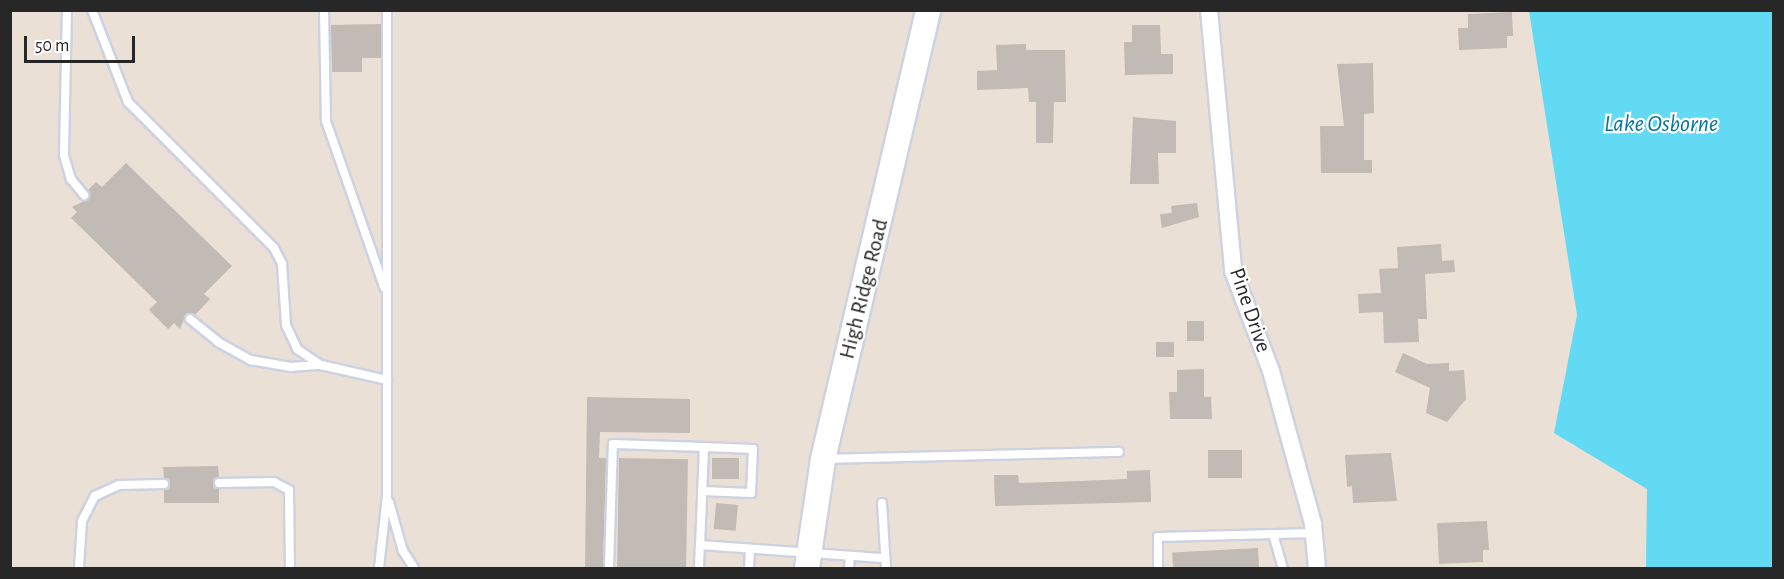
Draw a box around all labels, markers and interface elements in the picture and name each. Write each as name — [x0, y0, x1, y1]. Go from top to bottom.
scale bar — [27, 24, 138, 62]
text: 50 m — [35, 37, 69, 55]
water label: Lake Osborne — [1604, 111, 1718, 139]
street label: High Ridge Road — [834, 216, 894, 362]
street label: Pine Drive — [1223, 264, 1277, 356]

